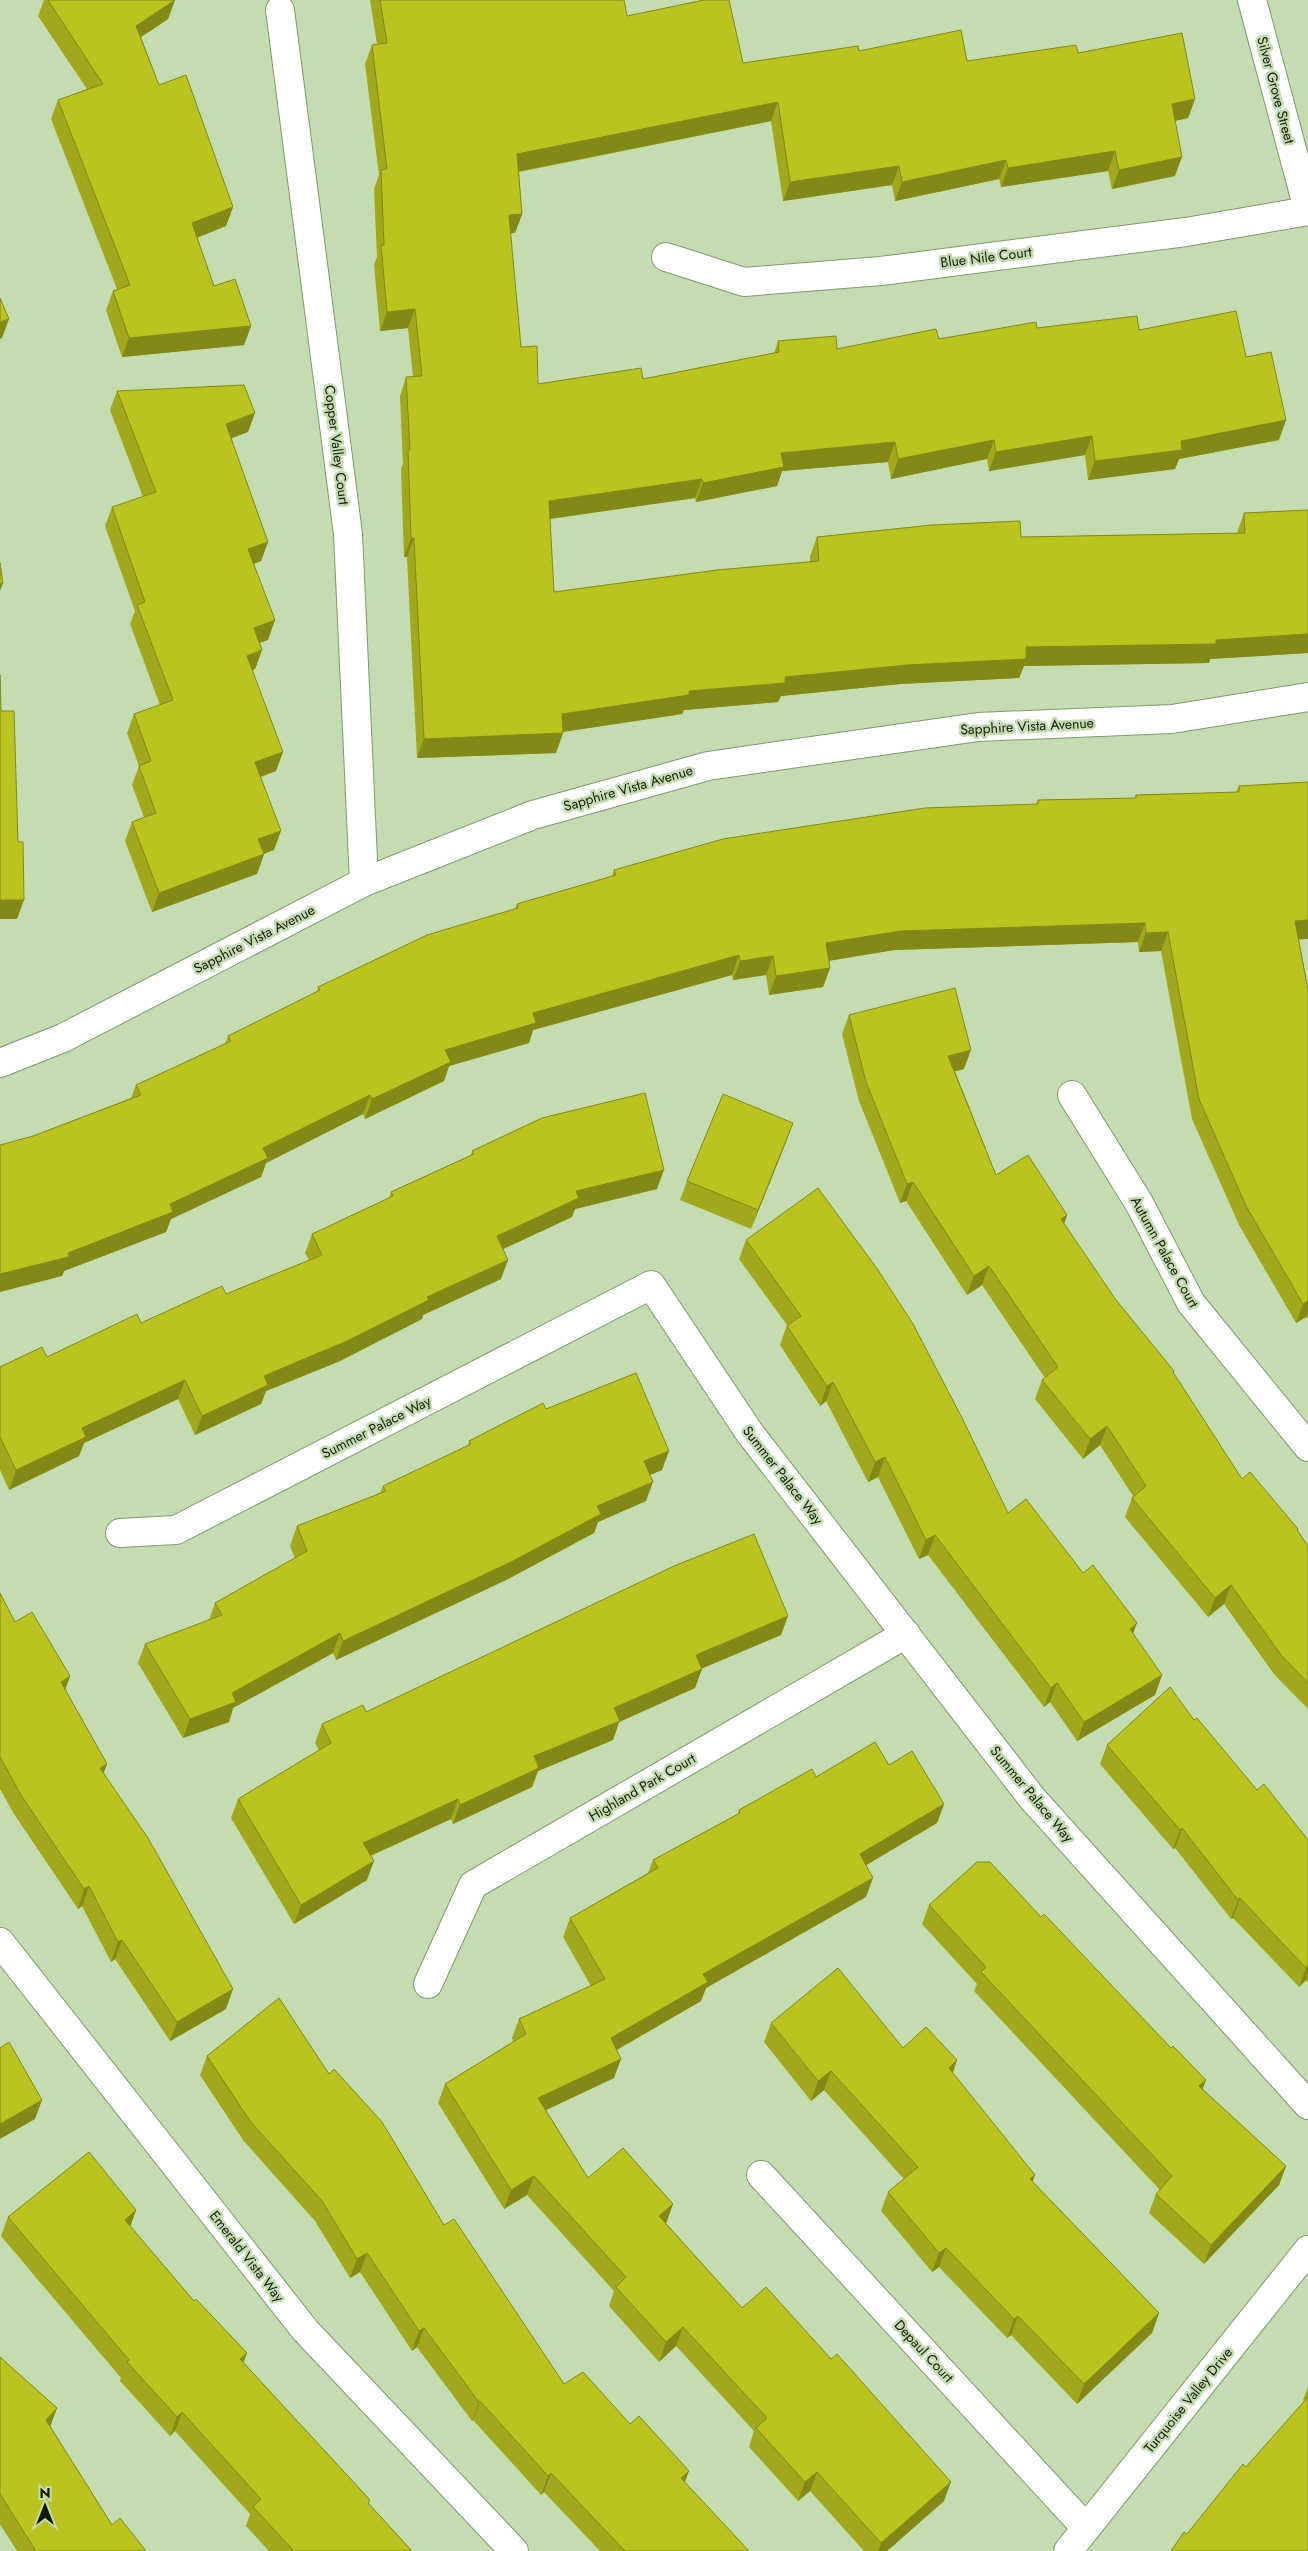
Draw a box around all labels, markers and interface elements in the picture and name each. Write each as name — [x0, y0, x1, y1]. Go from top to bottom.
street label: Silver Grove Street — [1252, 34, 1300, 146]
street label: Blue Nile Court — [939, 241, 1033, 273]
street label: Copper Valley Court — [320, 384, 354, 507]
street label: Sapphire Vista Avenue — [960, 713, 1094, 739]
street label: Sapphire Vista Avenue — [561, 760, 695, 816]
street label: Sapphire Vista Avenue — [190, 900, 318, 978]
street label: Autumn Palace Court — [1126, 1193, 1204, 1312]
street label: Summer Palace Way — [318, 1390, 435, 1463]
street label: Summer Palace Way — [738, 1421, 828, 1529]
street label: Summer Palace Way — [986, 1741, 1079, 1847]
street label: Highland Park Court — [585, 1748, 700, 1826]
street label: Emerald Vista Way — [205, 2206, 290, 2306]
street label: Depaul Court — [890, 2315, 959, 2387]
street label: Turquoise Valley Drive — [1139, 2343, 1237, 2457]
north arrow — [20, 2481, 70, 2531]
text: N — [39, 2483, 51, 2503]

